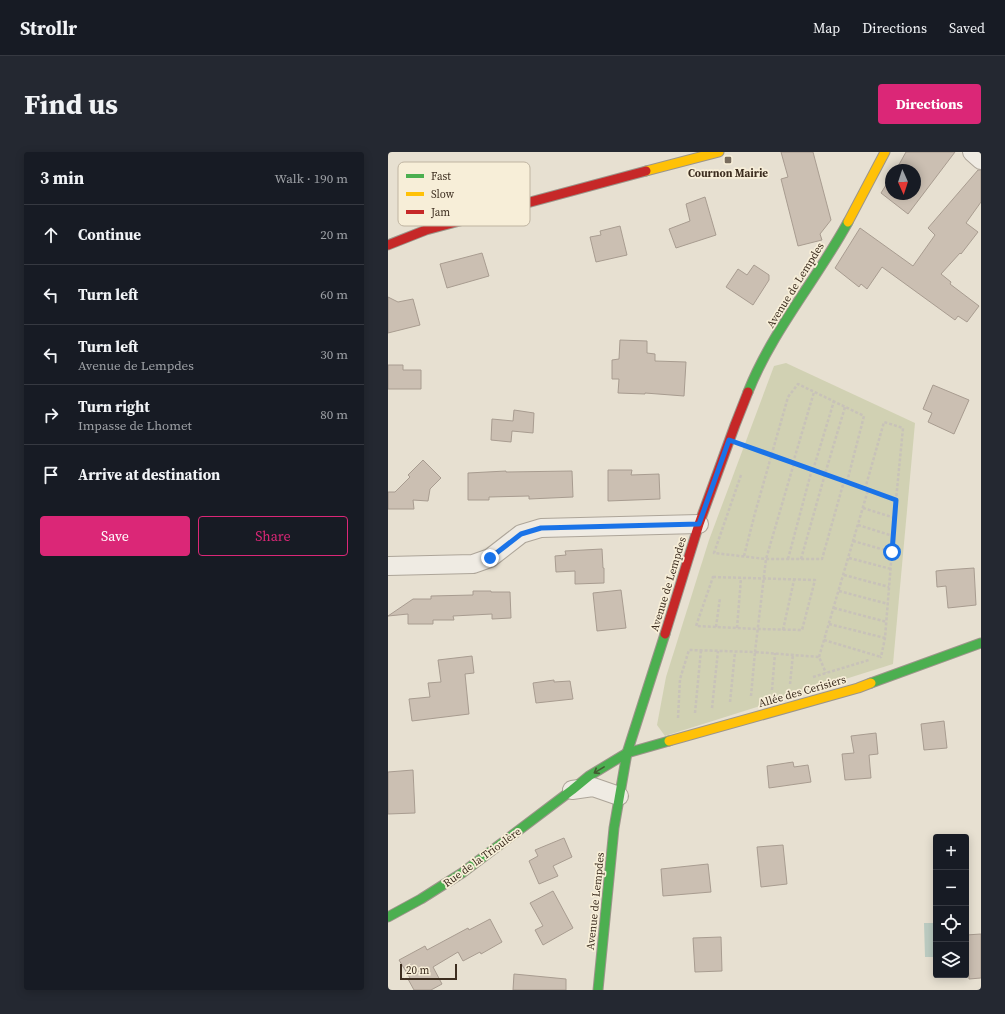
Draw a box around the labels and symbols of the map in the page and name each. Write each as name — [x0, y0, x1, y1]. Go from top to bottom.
marker: Cournon Mairie — [723, 155, 733, 165]
legend — [398, 162, 530, 226]
north arrow — [885, 164, 921, 200]
place label: Cournon Mairie — [688, 166, 768, 181]
text: Fast — [431, 169, 451, 184]
text: Slow — [431, 187, 455, 202]
text: Jam — [430, 205, 450, 220]
street label: Avenue de Lempdes — [763, 240, 828, 331]
street label: Avenue de Lempdes — [647, 535, 690, 633]
route start — [883, 543, 901, 561]
route end — [481, 549, 499, 567]
street label: Allée des Cerisiers — [757, 672, 848, 711]
one-way arrow — [594, 766, 605, 774]
street label: Rue de la Trioulère — [440, 824, 524, 891]
street label: Avenue de Lempdes — [583, 851, 608, 951]
scale bar — [400, 962, 457, 981]

